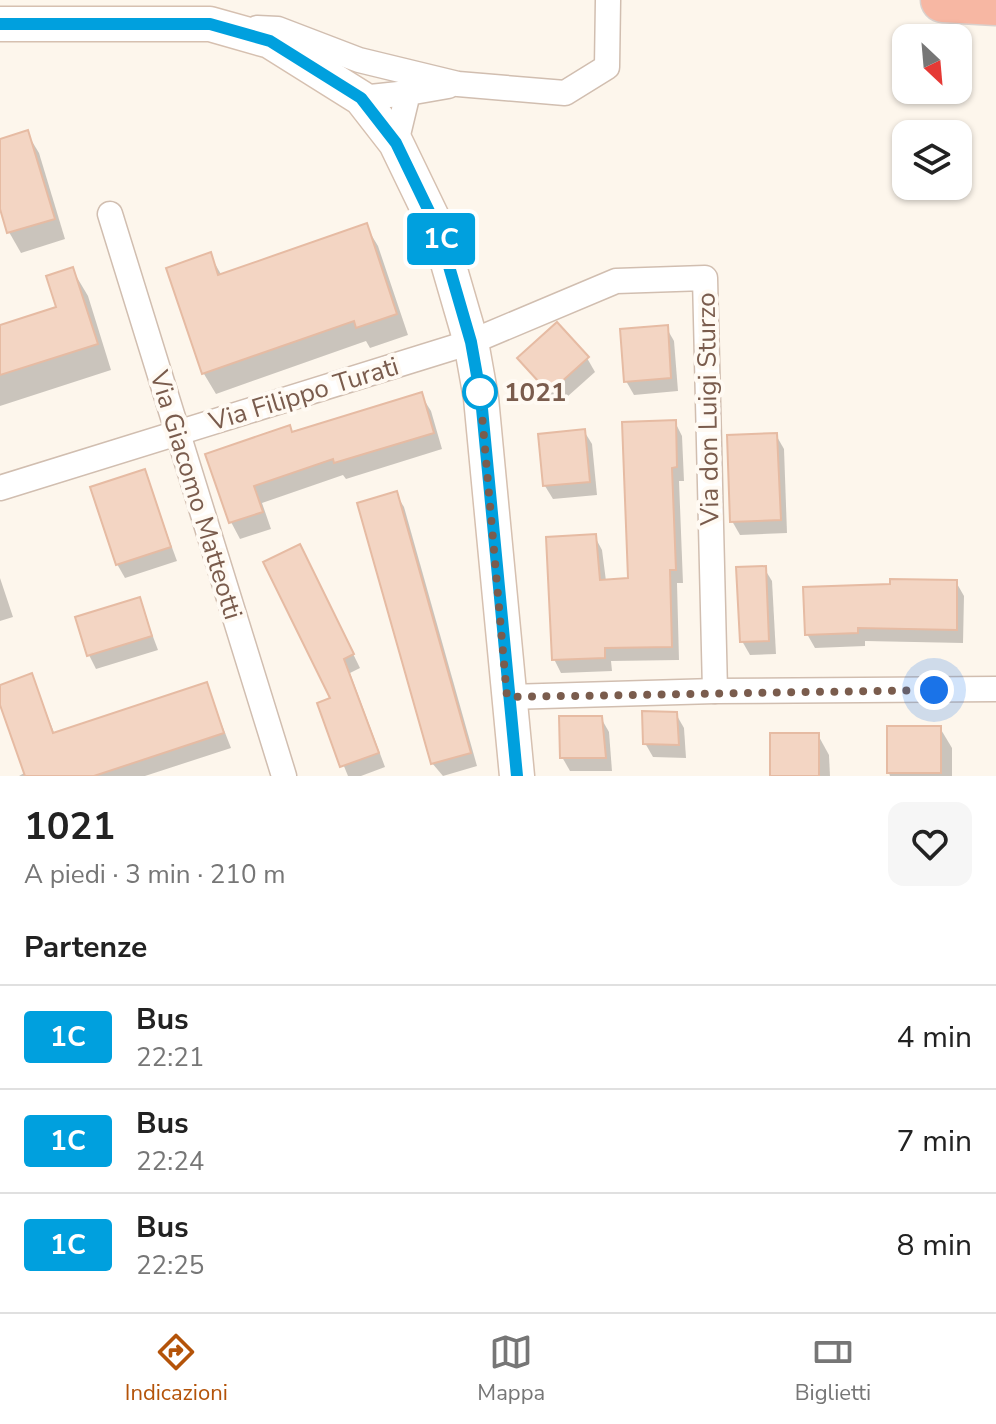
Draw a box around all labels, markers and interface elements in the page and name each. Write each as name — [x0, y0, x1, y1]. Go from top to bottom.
north arrow — [892, 24, 972, 104]
map controls — [892, 24, 972, 200]
button: layers — [892, 120, 972, 200]
line badge: 1C — [405, 213, 477, 265]
text: 1C — [423, 220, 459, 258]
street label: Via don Luigi Sturzo — [688, 292, 728, 527]
street label: Via Filippo Turati — [204, 349, 403, 440]
street label: Via Giacomo Matteotti — [141, 365, 251, 624]
marker: 1021 — [463, 375, 497, 409]
place label: 1021 — [504, 375, 566, 410]
your location — [914, 670, 954, 710]
text: 1021 — [24, 801, 115, 852]
button: heart — [888, 802, 972, 886]
text: A piedi · 3 min · 210 m — [24, 857, 286, 892]
text: Partenze — [24, 927, 147, 968]
text: Bus — [136, 999, 189, 1040]
text: 4 min — [897, 1017, 972, 1058]
text: 1C — [50, 1018, 86, 1056]
text: 22:21 — [136, 1040, 204, 1075]
text: Bus — [136, 1103, 189, 1144]
text: 7 min — [897, 1121, 972, 1162]
text: 1C — [50, 1122, 86, 1160]
text: 22:24 — [136, 1144, 204, 1179]
text: Bus — [136, 1207, 189, 1248]
text: 8 min — [897, 1225, 972, 1266]
text: 1C — [50, 1226, 86, 1264]
text: 22:25 — [136, 1248, 204, 1283]
tab: Indicazioni — [125, 1330, 228, 1408]
tab: Mappa — [477, 1330, 545, 1408]
tab: Biglietti — [795, 1330, 871, 1408]

